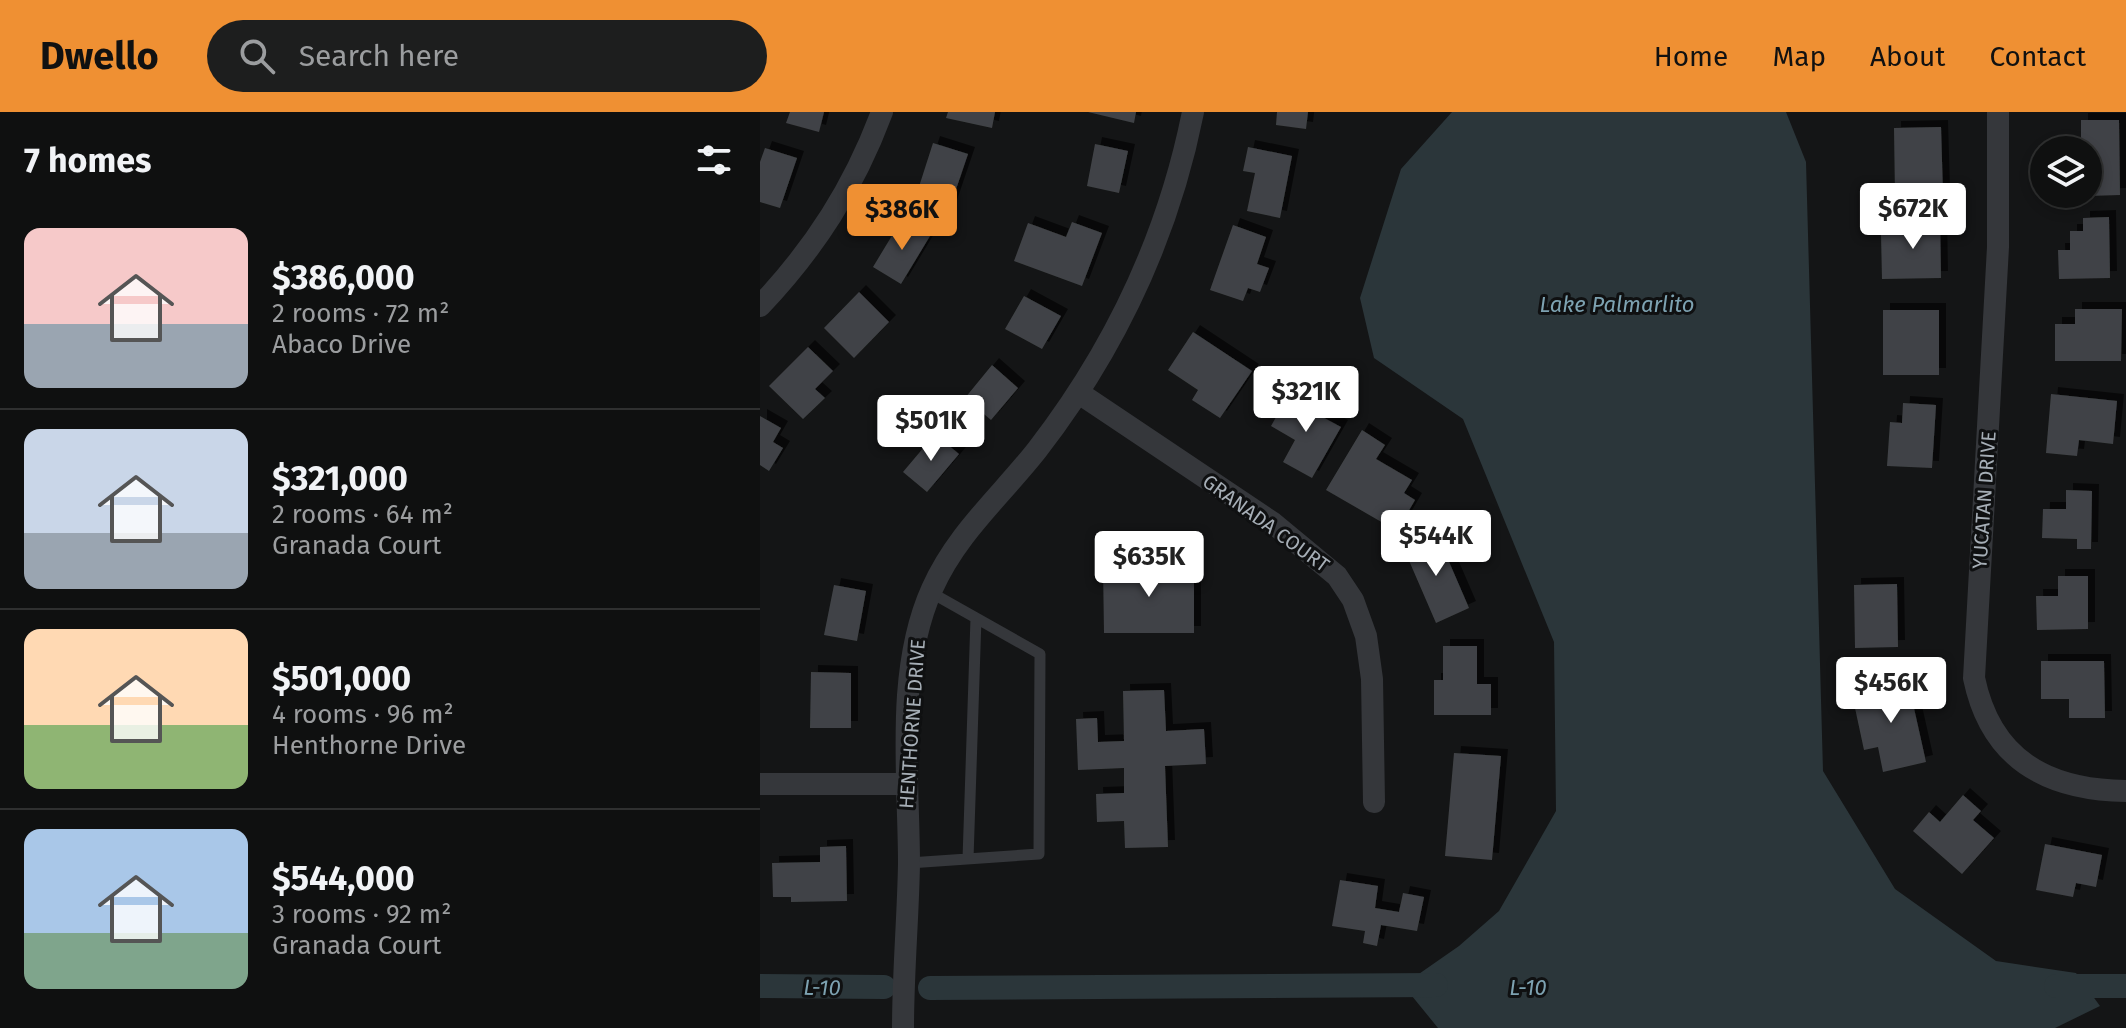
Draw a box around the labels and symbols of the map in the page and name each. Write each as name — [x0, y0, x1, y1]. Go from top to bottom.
pin: $672K — [1857, 183, 1969, 251]
pin: $386K — [846, 184, 958, 252]
water label: Lake Palmarlito — [1540, 291, 1694, 318]
pin: $321K — [1250, 366, 1362, 434]
pin: $501K — [875, 395, 987, 463]
street label: YUCATAN DRIVE — [1967, 430, 2001, 570]
street label: GRANADA COURT — [1198, 469, 1335, 577]
pin: $544K — [1380, 510, 1492, 578]
pin: $635K — [1093, 531, 1205, 599]
street label: HENTHORNE DRIVE — [894, 638, 930, 810]
pin: $456K — [1835, 657, 1947, 725]
water label: L-10 — [803, 974, 841, 1001]
water label: L-10 — [1509, 974, 1547, 1001]

